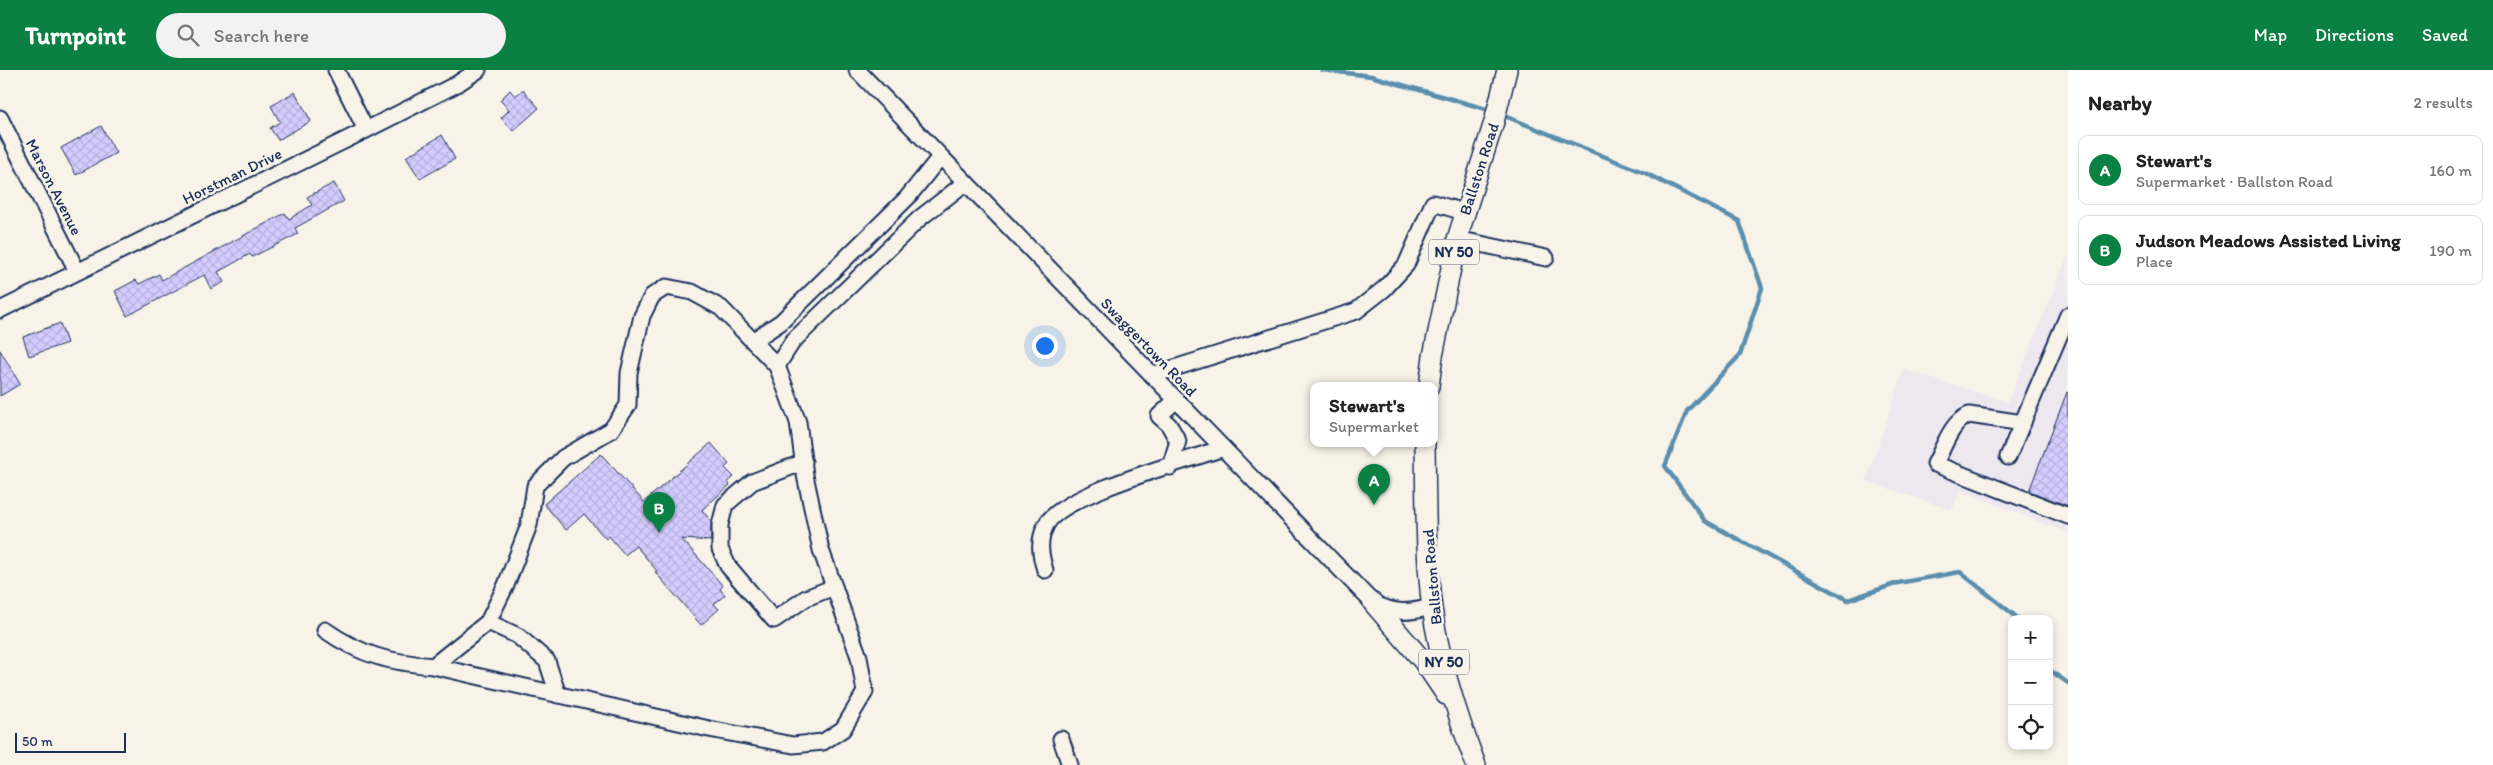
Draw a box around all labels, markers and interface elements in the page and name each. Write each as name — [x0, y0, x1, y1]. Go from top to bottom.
search box — [156, 13, 506, 58]
text: Turnpoint — [25, 21, 126, 50]
icon: search — [174, 21, 202, 49]
text: Search here — [214, 24, 309, 47]
text: Map — [2254, 24, 2287, 46]
text: Directions — [2315, 24, 2394, 46]
text: Saved — [2422, 24, 2468, 46]
text: Nearby — [2088, 90, 2152, 115]
text: 2 results — [2413, 93, 2473, 112]
street label: Ballston Road — [1455, 120, 1503, 218]
street label: Marson Avenue — [22, 136, 86, 238]
street label: Horstman Drive — [179, 144, 285, 208]
text: Stewart's — [2136, 149, 2212, 172]
text: A — [2100, 161, 2110, 180]
text: 160 m — [2429, 161, 2472, 180]
text: Supermarket · Ballston Road — [2136, 172, 2333, 191]
text: Judson Meadows Assisted Living — [2136, 229, 2401, 252]
road number: NY 50 — [1429, 240, 1479, 264]
text: B — [2100, 241, 2110, 260]
text: 190 m — [2429, 241, 2472, 260]
text: Place — [2136, 252, 2173, 271]
street label: Swaggertown Road — [1097, 294, 1201, 401]
your location — [1032, 333, 1058, 359]
popup — [1310, 382, 1438, 447]
text: Stewart's — [1329, 394, 1405, 417]
text: Supermarket — [1329, 417, 1419, 436]
pin: A — [1358, 464, 1390, 505]
pin: B — [643, 492, 675, 533]
street label: Ballston Road — [1418, 528, 1446, 626]
map controls — [2008, 615, 2053, 750]
button: + — [2008, 615, 2053, 660]
road number: NY 50 — [1419, 650, 1469, 674]
button: − — [2008, 660, 2053, 705]
button: locate — [2008, 705, 2053, 750]
scale bar — [15, 730, 126, 753]
text: 50 m — [22, 733, 53, 750]

